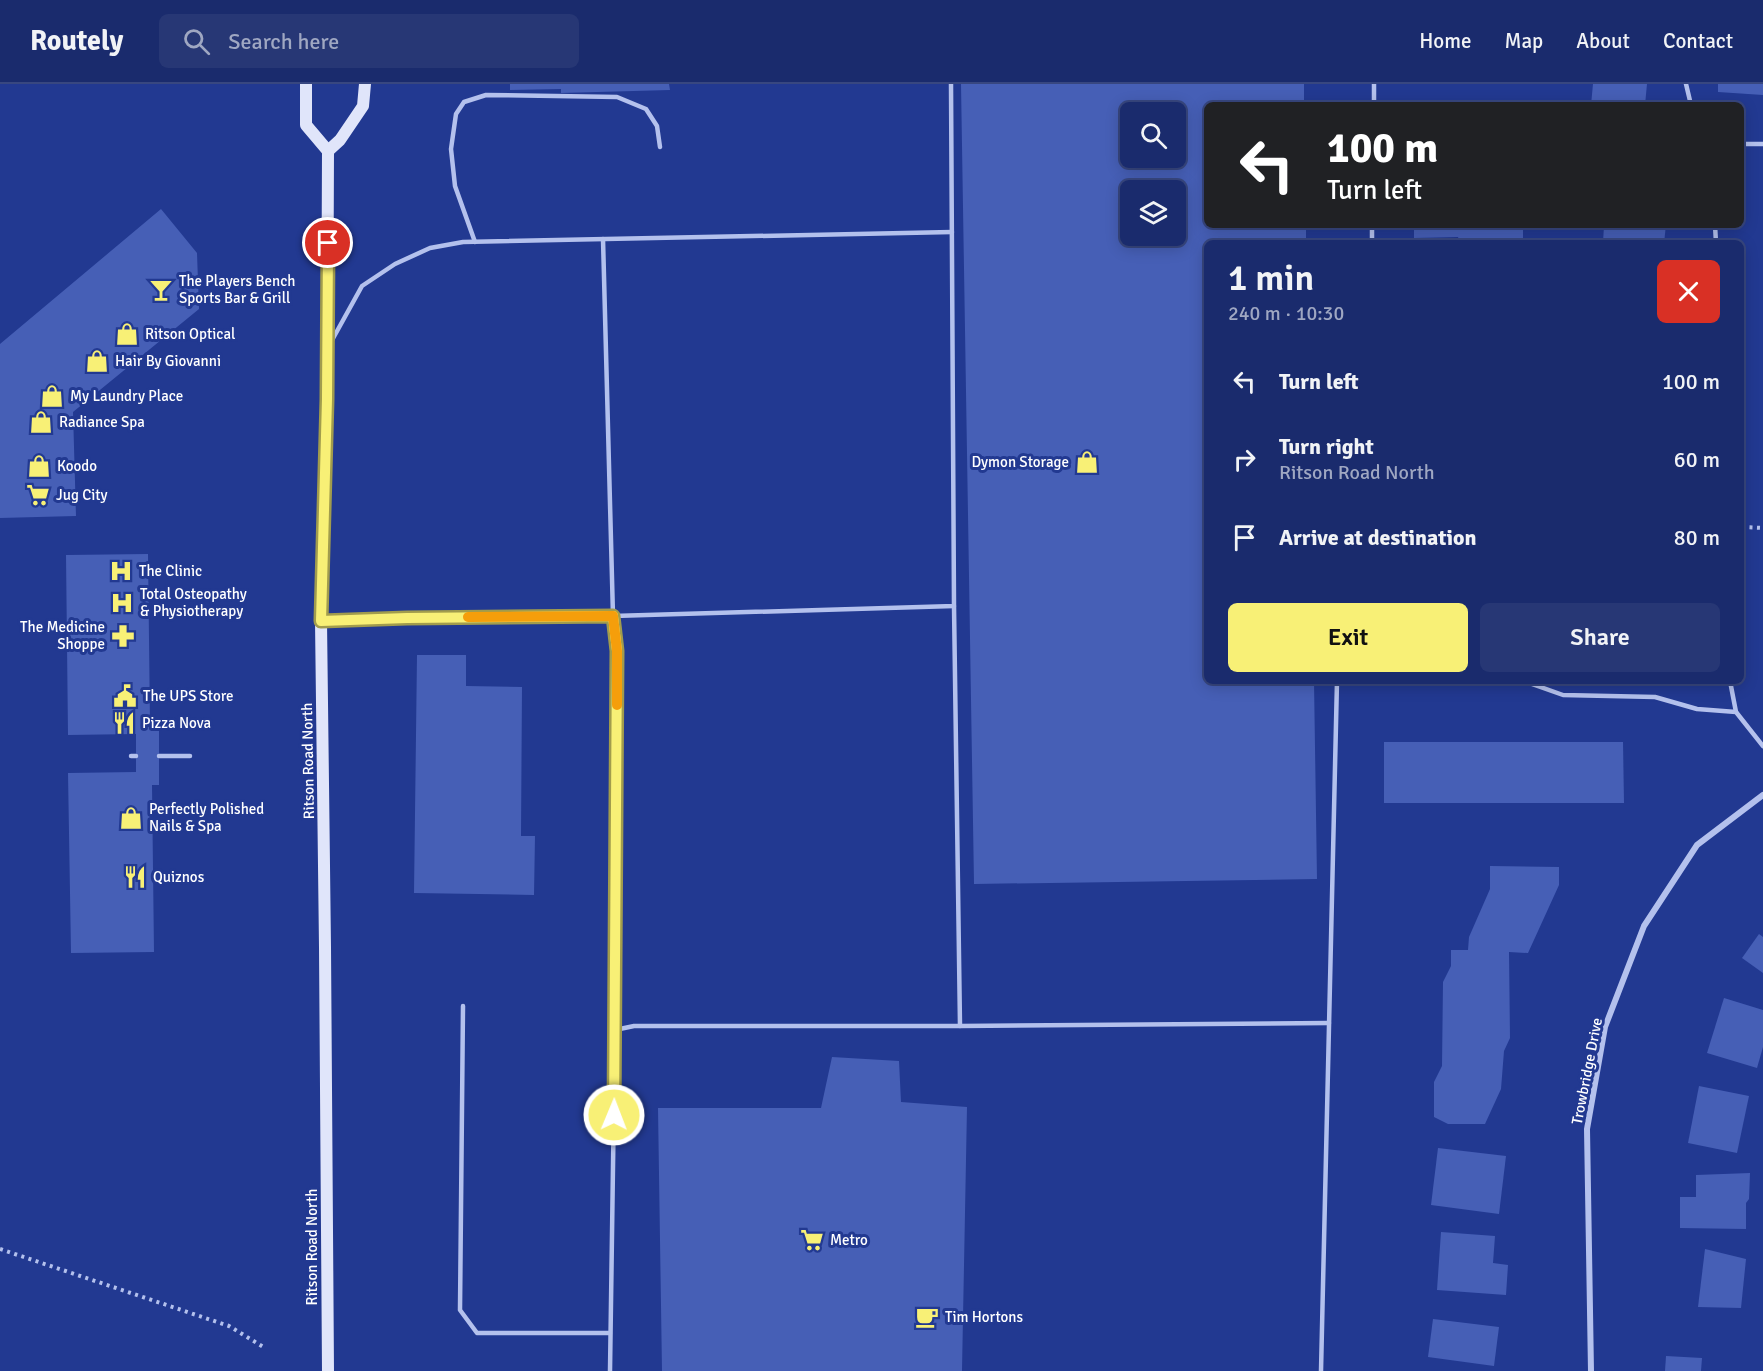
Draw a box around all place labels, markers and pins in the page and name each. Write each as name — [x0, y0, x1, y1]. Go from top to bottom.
pin — [302, 217, 353, 268]
place label: The Players Bench Sports Bar & Grill — [179, 272, 295, 307]
bar icon: The Players Bench Sports Bar & Grill — [148, 277, 174, 303]
shop icon: Ritson Optical — [114, 321, 140, 347]
place label: Ritson Optical — [145, 325, 235, 343]
shop icon: Hair By Giovanni — [84, 348, 110, 374]
place label: Hair By Giovanni — [115, 352, 221, 370]
shop icon: My Laundry Place — [39, 383, 65, 409]
place label: My Laundry Place — [70, 387, 183, 405]
shop icon: Radiance Spa — [28, 409, 54, 435]
place label: Radiance Spa — [59, 413, 145, 431]
shop icon: Dymon Storage — [1074, 449, 1100, 475]
shop icon: Koodo — [26, 453, 52, 479]
place label: Dymon Storage — [971, 453, 1069, 471]
place label: Koodo — [57, 457, 97, 475]
supermarket icon: Jug City — [25, 482, 51, 508]
place label: Jug City — [56, 486, 108, 504]
hospital icon: The Clinic — [108, 558, 134, 584]
place label: The Clinic — [139, 562, 202, 580]
place label: Total Osteopathy & Physiotherapy — [140, 585, 247, 620]
hospital icon: Total Osteopathy & Physiotherapy — [109, 590, 135, 616]
place label: The Medicine Shoppe — [20, 618, 105, 653]
pharmacy icon: The Medicine Shoppe — [110, 623, 136, 649]
public building icon: The UPS Store — [112, 683, 138, 709]
place label: The UPS Store — [143, 687, 234, 705]
restaurant icon: Pizza Nova — [111, 710, 137, 736]
place label: Pizza Nova — [142, 714, 211, 732]
place label: Perfectly Polished Nails & Spa — [149, 800, 264, 835]
shop icon: Perfectly Polished Nails & Spa — [118, 805, 144, 831]
restaurant icon: Quiznos — [122, 864, 148, 890]
place label: Quiznos — [153, 868, 205, 886]
supermarket icon: Metro — [799, 1227, 825, 1253]
place label: Metro — [830, 1231, 868, 1249]
cafe icon: Tim Hortons — [914, 1304, 940, 1330]
place label: Tim Hortons — [945, 1308, 1024, 1326]

